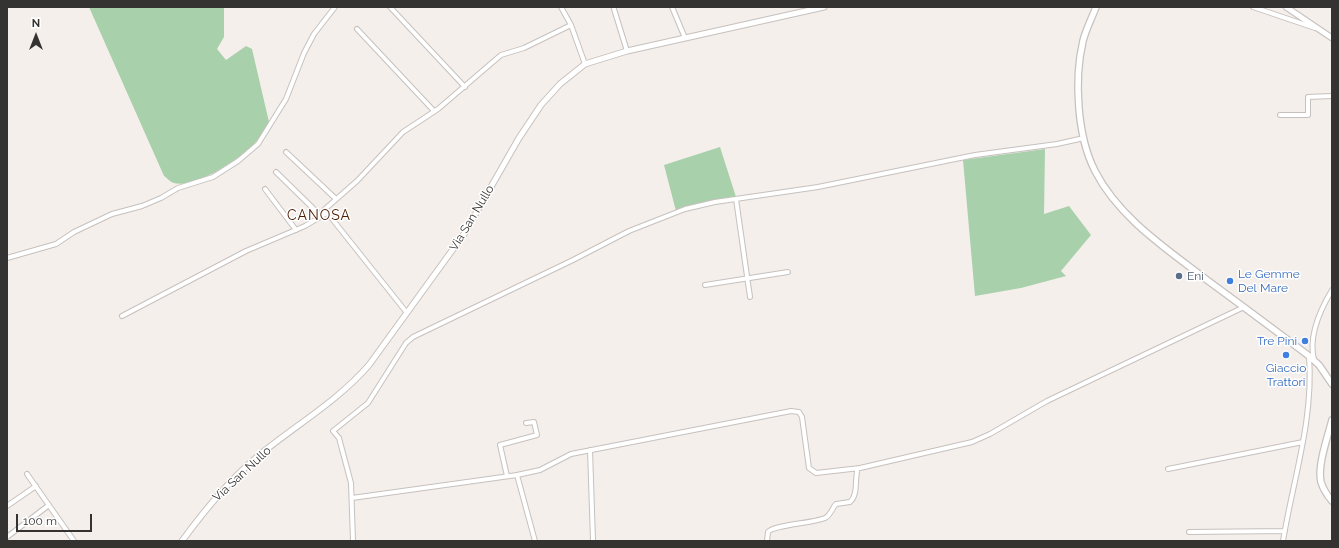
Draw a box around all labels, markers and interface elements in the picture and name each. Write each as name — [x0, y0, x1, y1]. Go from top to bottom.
north arrow — [16, 16, 56, 56]
text: N — [32, 17, 40, 30]
street label: Via San Nullo — [447, 182, 497, 254]
district label: CANOSA — [287, 208, 351, 224]
place label: Le Gemme Del Mare — [1238, 267, 1300, 295]
place label: Eni — [1187, 269, 1204, 283]
marker: Eni — [1174, 271, 1184, 281]
marker: Le Gemme Del Mare — [1225, 276, 1235, 286]
place label: Tre Pini — [1257, 334, 1297, 348]
marker: Tre Pini — [1300, 336, 1310, 346]
marker: Giaccio Trattori — [1281, 350, 1291, 360]
place label: Giaccio Trattori — [1266, 361, 1306, 389]
street label: Via San Nullo — [210, 443, 274, 505]
scale bar — [18, 506, 94, 532]
text: 100 m — [23, 514, 57, 528]

